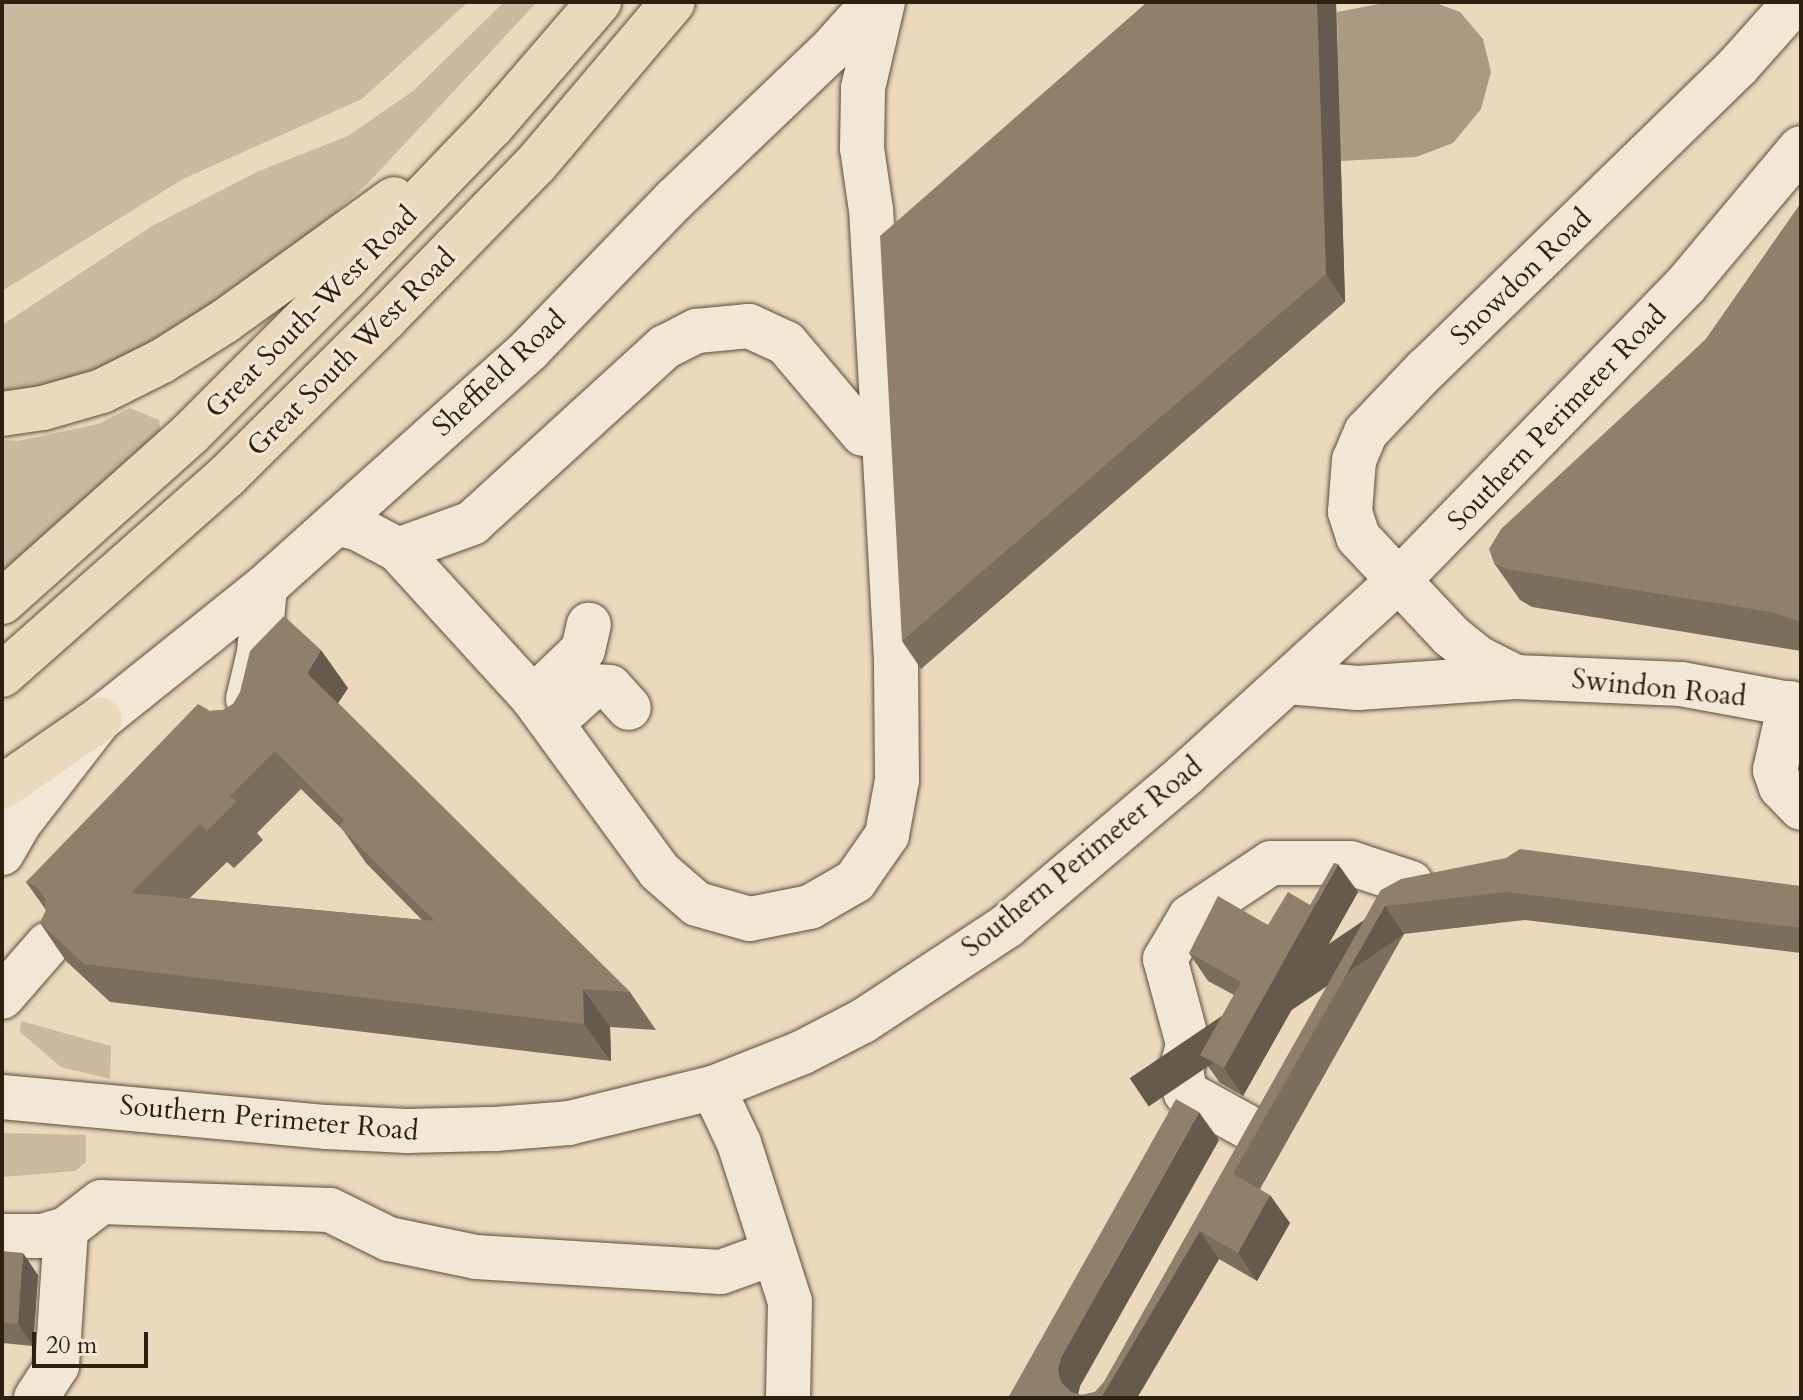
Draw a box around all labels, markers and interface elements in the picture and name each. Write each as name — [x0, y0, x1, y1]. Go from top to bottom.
street label: Great South-West Road — [198, 199, 424, 425]
street label: Snowdon Road — [1444, 202, 1598, 352]
street label: Great South West Road — [240, 241, 462, 463]
street label: Southern Perimeter Road — [1441, 299, 1673, 537]
street label: Sheffield Road — [425, 303, 573, 443]
street label: Swindon Road — [1570, 662, 1748, 714]
street label: Southern Perimeter Road — [955, 750, 1209, 964]
street label: Southern Perimeter Road — [118, 1088, 420, 1148]
scale bar — [36, 1316, 152, 1366]
text: 20 m — [46, 1329, 97, 1362]

